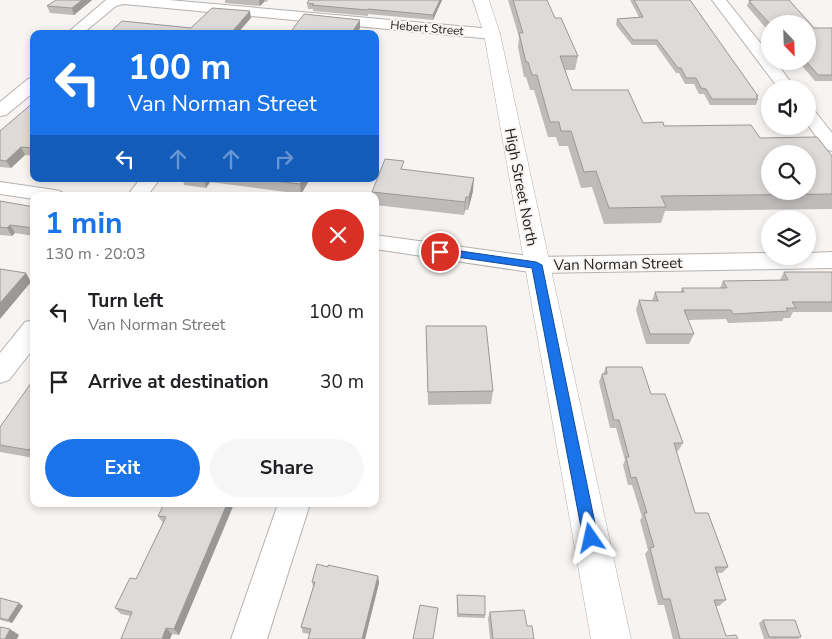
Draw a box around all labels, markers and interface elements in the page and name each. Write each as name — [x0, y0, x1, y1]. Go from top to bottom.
north arrow — [761, 15, 816, 70]
map controls — [761, 15, 816, 265]
street label: Hebert Street — [390, 17, 465, 39]
text: 100 m — [128, 44, 231, 91]
icon: left — [45, 50, 110, 115]
button: sound — [761, 80, 816, 135]
text: Van Norman Street — [128, 89, 317, 119]
street label: High Street North — [500, 126, 542, 248]
icon: left — [111, 145, 139, 173]
icon: ahead — [164, 145, 192, 173]
icon: ahead — [217, 145, 245, 173]
icon: right — [270, 145, 298, 173]
button: search — [761, 145, 816, 200]
text: 1 min — [45, 203, 123, 244]
button: close — [312, 209, 364, 261]
button: layers — [761, 210, 816, 265]
pin — [419, 231, 461, 273]
icon: arrive — [426, 238, 454, 266]
text: 130 m · 20:03 — [45, 243, 146, 265]
street label: Van Norman Street — [552, 253, 683, 275]
text: Turn left — [88, 288, 163, 314]
icon: left — [45, 298, 73, 326]
text: 100 m — [309, 299, 364, 325]
text: Van Norman Street — [88, 314, 225, 336]
icon: arrive — [45, 368, 73, 396]
text: Arrive at destination — [88, 369, 269, 395]
text: 30 m — [320, 369, 364, 395]
button: Exit — [45, 439, 200, 497]
button: Share — [210, 439, 364, 497]
position arrow — [564, 511, 616, 563]

